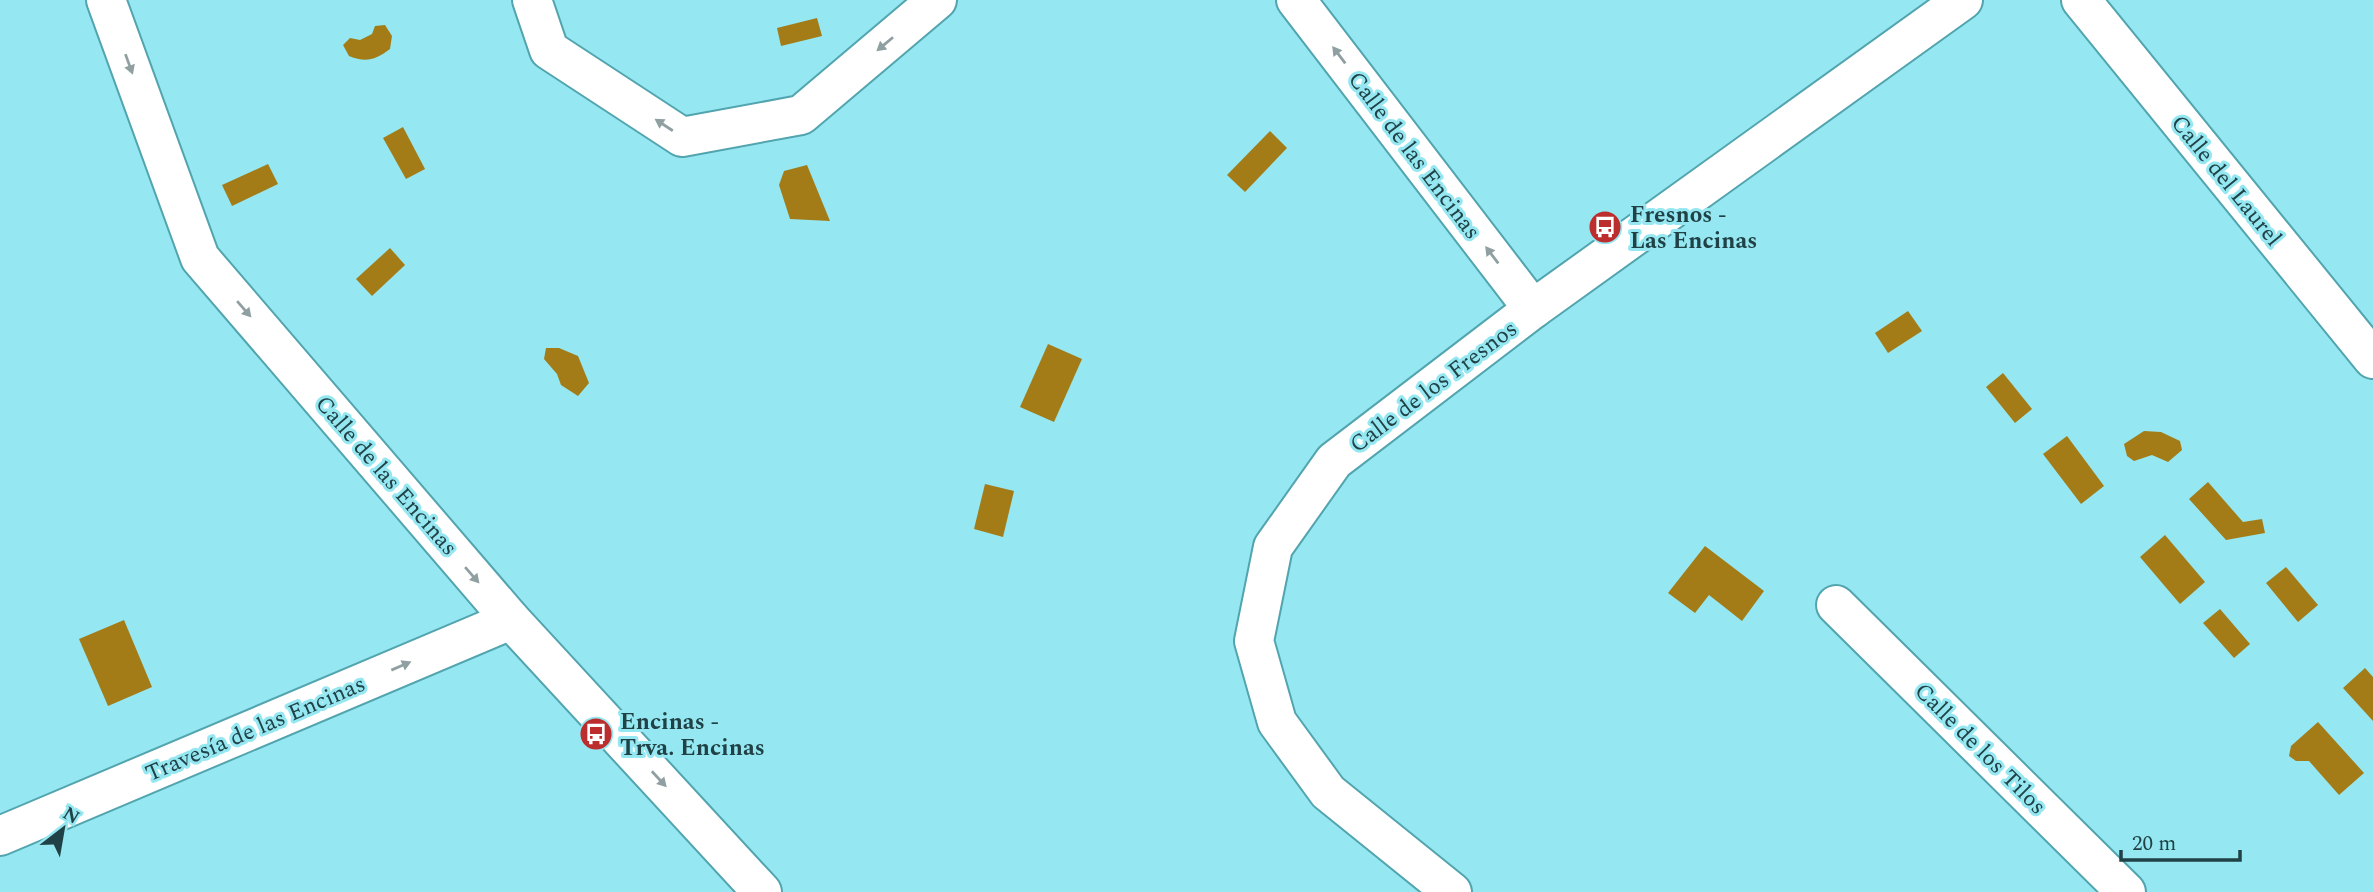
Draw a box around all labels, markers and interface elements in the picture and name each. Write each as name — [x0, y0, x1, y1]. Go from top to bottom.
one-way arrow — [876, 36, 894, 52]
one-way arrow — [1331, 47, 1346, 65]
one-way arrow — [124, 54, 135, 75]
street label: Calle de las Encinas — [1339, 64, 1489, 247]
street label: Calle del Laurel — [2162, 108, 2290, 254]
one-way arrow — [655, 119, 674, 132]
place label: Fresnos - Las Encinas — [1630, 198, 1757, 259]
bus stop icon: Fresnos - Las Encinas — [1586, 208, 1624, 246]
one-way arrow — [1484, 247, 1499, 265]
one-way arrow — [236, 301, 251, 318]
street label: Calle de los Fresnos — [1343, 312, 1525, 462]
street label: Calle de las Encinas — [306, 388, 466, 564]
one-way arrow — [464, 566, 480, 584]
one-way arrow — [391, 661, 412, 672]
street label: Travesía de las Encinas — [140, 667, 371, 792]
street label: Calle de los Tilos — [1906, 675, 2054, 823]
place label: Encinas - Trva. Encinas — [620, 705, 765, 766]
bus stop icon: Encinas - Trva. Encinas — [577, 715, 615, 753]
one-way arrow — [650, 770, 666, 787]
north arrow — [28, 794, 98, 864]
text: N — [57, 799, 85, 832]
scale bar — [2121, 818, 2240, 862]
text: 20 m — [2132, 828, 2176, 860]

